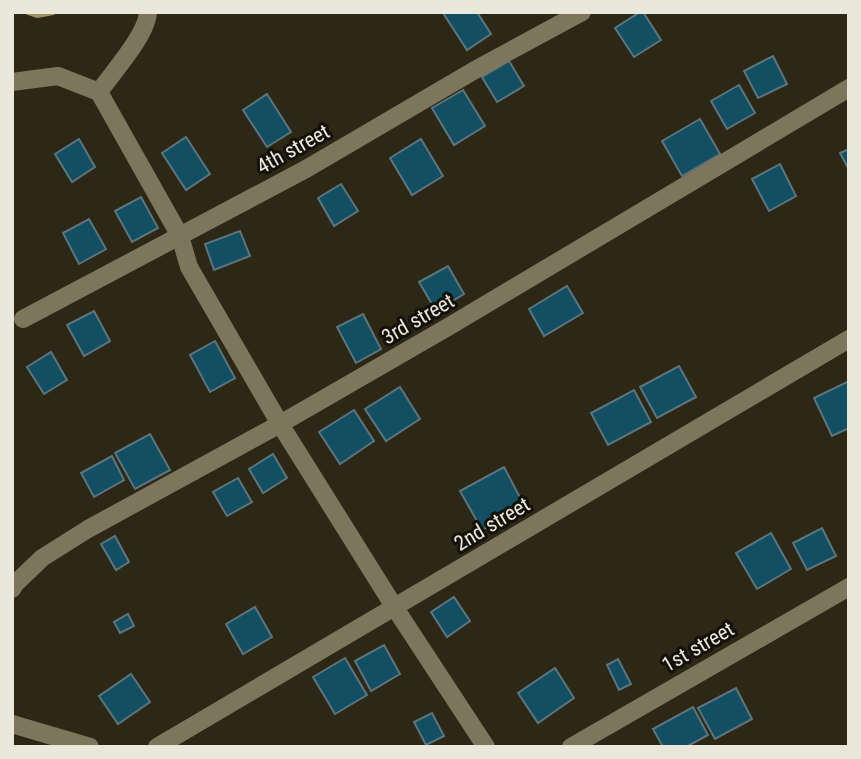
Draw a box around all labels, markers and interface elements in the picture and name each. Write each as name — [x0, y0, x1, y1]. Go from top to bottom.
street label: 4th street — [252, 119, 334, 179]
street label: 3rd street — [377, 289, 459, 349]
street label: 2nd street — [450, 492, 534, 556]
street label: 1st street — [658, 617, 738, 677]

